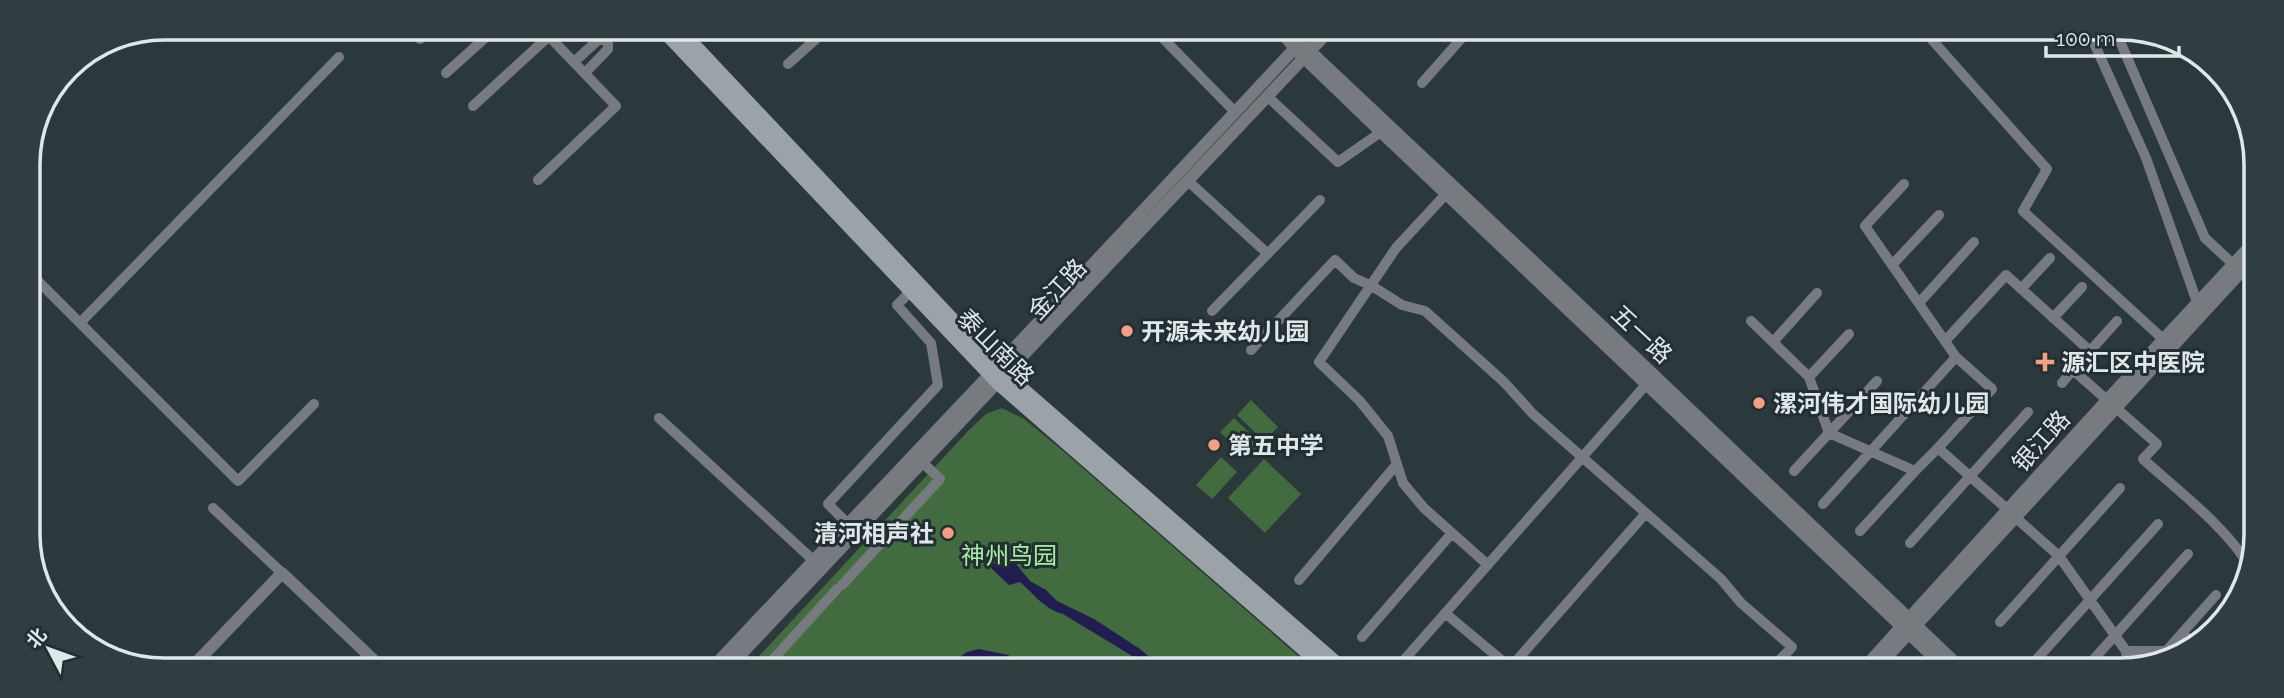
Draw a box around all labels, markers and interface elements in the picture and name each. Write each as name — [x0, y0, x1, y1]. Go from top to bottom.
scale bar — [2046, 14, 2179, 58]
text: 100 m — [2056, 26, 2115, 51]
street label: 金江路 — [1022, 253, 1092, 325]
street label: 五一路 — [1606, 299, 1678, 369]
street label: 泰山南路 — [952, 303, 1040, 391]
place label: 开源未来幼儿园 — [1141, 317, 1309, 346]
marker: 开源未来幼儿园 — [1119, 323, 1135, 339]
place label: 源汇区中医院 — [2061, 348, 2205, 377]
marker: 源汇区中医院 — [2035, 352, 2055, 372]
place label: 漯河伟才国际幼儿园 — [1773, 389, 1989, 418]
marker: 漯河伟才国际幼儿园 — [1751, 395, 1767, 411]
street label: 银江路 — [2006, 405, 2076, 477]
place label: 第五中学 — [1228, 431, 1324, 460]
marker: 第五中学 — [1206, 437, 1222, 453]
place label: 清河相声社 — [814, 519, 934, 548]
marker: 清河相声社 — [940, 525, 956, 541]
park label: 神州鸟园 — [961, 541, 1057, 570]
north arrow — [14, 614, 84, 684]
text: 北 — [22, 623, 51, 652]

